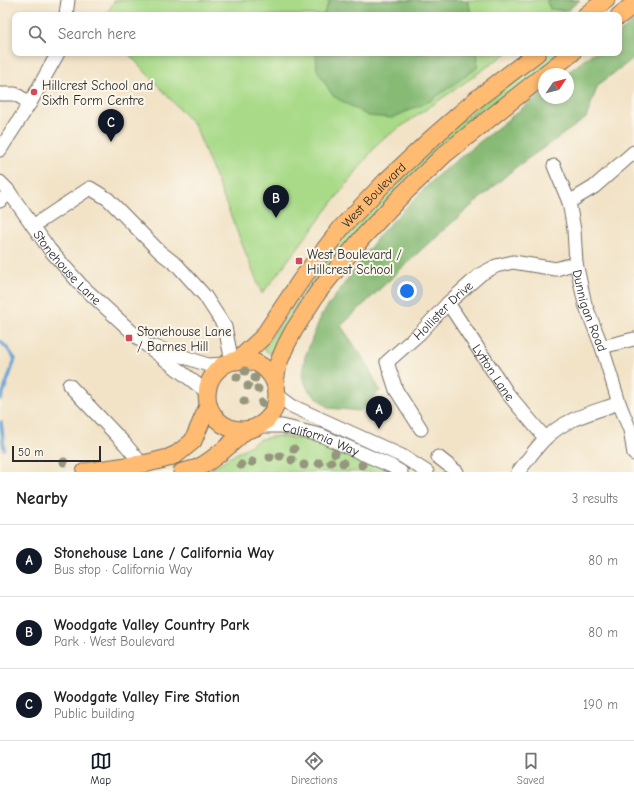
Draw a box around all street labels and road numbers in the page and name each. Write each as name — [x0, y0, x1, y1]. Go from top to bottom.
street label: West Boulevard — [338, 159, 409, 230]
street label: Stonehouse Lane — [31, 227, 105, 308]
street label: Dunnigan Road — [570, 268, 610, 353]
street label: Hollister Drive — [410, 277, 476, 343]
street label: Lytton Lane — [470, 341, 518, 404]
street label: California Way — [281, 419, 362, 459]

